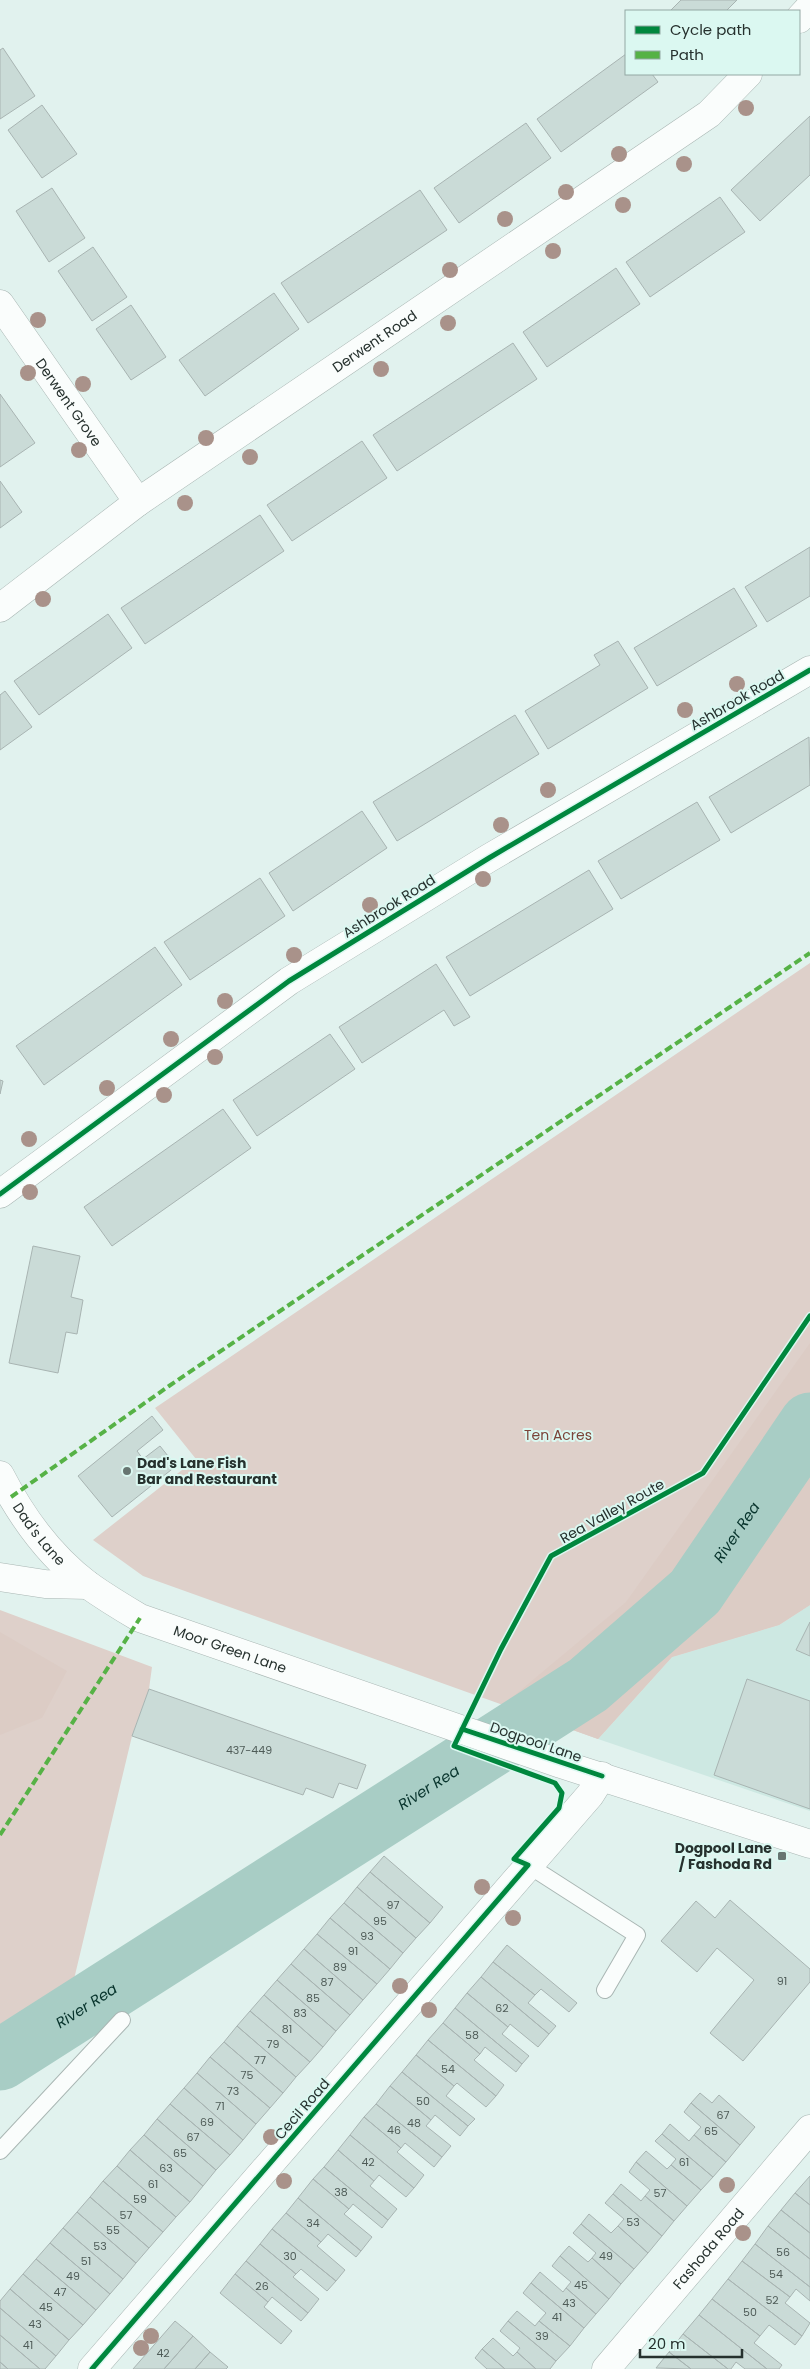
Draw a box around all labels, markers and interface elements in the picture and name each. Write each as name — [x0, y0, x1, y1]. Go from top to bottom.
legend — [625, 10, 800, 75]
text: Cycle path — [670, 19, 751, 40]
text: Path — [670, 44, 704, 65]
street label: Derwent Road — [328, 305, 421, 377]
street label: Derwent Grove — [31, 354, 107, 451]
street label: Ashbrook Road — [686, 665, 788, 735]
street label: Ashbrook Road — [339, 870, 439, 942]
park label: Ten Acres — [524, 1425, 592, 1445]
place label: Dad's Lane Fish Bar and Restaurant — [137, 1453, 277, 1489]
marker: Dad's Lane Fish Bar and Restaurant — [121, 1465, 133, 1477]
street label: Rea Valley Route — [556, 1474, 668, 1548]
water label: River Rea — [708, 1497, 764, 1566]
street label: Dad's Lane — [8, 1499, 70, 1570]
street label: Moor Green Lane — [171, 1620, 290, 1678]
street label: Dogpool Lane — [487, 1717, 585, 1767]
house number: 437-449 — [226, 1742, 272, 1758]
water label: River Rea — [393, 1759, 463, 1814]
place label: Dogpool Lane / Fashoda Rd — [675, 1838, 772, 1874]
marker: Dogpool Lane / Fashoda Rd — [776, 1850, 788, 1862]
house number: 97 — [387, 1897, 399, 1913]
house number: 95 — [373, 1913, 387, 1929]
house number: 93 — [360, 1928, 374, 1944]
house number: 91 — [348, 1943, 358, 1959]
house number: 89 — [333, 1959, 347, 1975]
house number: 91 — [777, 1973, 787, 1989]
house number: 87 — [321, 1974, 333, 1990]
water label: River Rea — [51, 1978, 121, 2033]
house number: 85 — [306, 1990, 320, 2006]
house number: 62 — [495, 2000, 509, 2016]
house number: 83 — [293, 2005, 307, 2021]
house number: 81 — [282, 2021, 292, 2037]
house number: 58 — [465, 2027, 479, 2043]
house number: 79 — [267, 2036, 280, 2052]
house number: 77 — [254, 2052, 266, 2068]
house number: 54 — [441, 2061, 455, 2077]
house number: 75 — [241, 2067, 254, 2083]
street label: Cecil Road — [270, 2074, 334, 2144]
house number: 73 — [227, 2083, 239, 2099]
house number: 50 — [416, 2093, 430, 2109]
house number: 71 — [215, 2098, 225, 2114]
house number: 67 — [717, 2107, 730, 2123]
house number: 69 — [200, 2114, 214, 2130]
house number: 48 — [407, 2115, 421, 2131]
house number: 46 — [387, 2122, 401, 2138]
house number: 65 — [704, 2123, 718, 2139]
house number: 67 — [187, 2129, 200, 2145]
house number: 65 — [173, 2145, 187, 2161]
house number: 42 — [361, 2154, 375, 2170]
house number: 61 — [679, 2154, 689, 2170]
house number: 63 — [159, 2160, 173, 2176]
house number: 61 — [148, 2176, 158, 2192]
house number: 38 — [334, 2184, 348, 2200]
house number: 57 — [654, 2185, 666, 2201]
house number: 59 — [133, 2191, 147, 2207]
street label: Fashoda Road — [668, 2204, 749, 2294]
house number: 57 — [120, 2207, 132, 2223]
house number: 53 — [626, 2214, 640, 2230]
house number: 34 — [306, 2215, 320, 2231]
house number: 55 — [106, 2222, 120, 2238]
house number: 53 — [93, 2238, 107, 2254]
house number: 56 — [776, 2244, 790, 2260]
house number: 30 — [283, 2248, 297, 2264]
house number: 49 — [599, 2248, 613, 2264]
house number: 51 — [81, 2253, 91, 2269]
house number: 54 — [769, 2266, 783, 2282]
house number: 49 — [66, 2268, 80, 2284]
house number: 45 — [574, 2277, 588, 2293]
house number: 26 — [255, 2278, 269, 2294]
house number: 47 — [54, 2284, 66, 2300]
house number: 52 — [765, 2292, 779, 2308]
house number: 43 — [562, 2295, 576, 2311]
house number: 45 — [39, 2299, 53, 2315]
house number: 50 — [743, 2304, 757, 2320]
house number: 41 — [552, 2309, 562, 2325]
house number: 43 — [28, 2316, 42, 2332]
scale bar — [640, 2326, 742, 2358]
house number: 39 — [535, 2328, 549, 2344]
text: 20 m — [648, 2333, 686, 2354]
house number: 41 — [23, 2337, 33, 2353]
house number: 42 — [156, 2345, 170, 2361]

